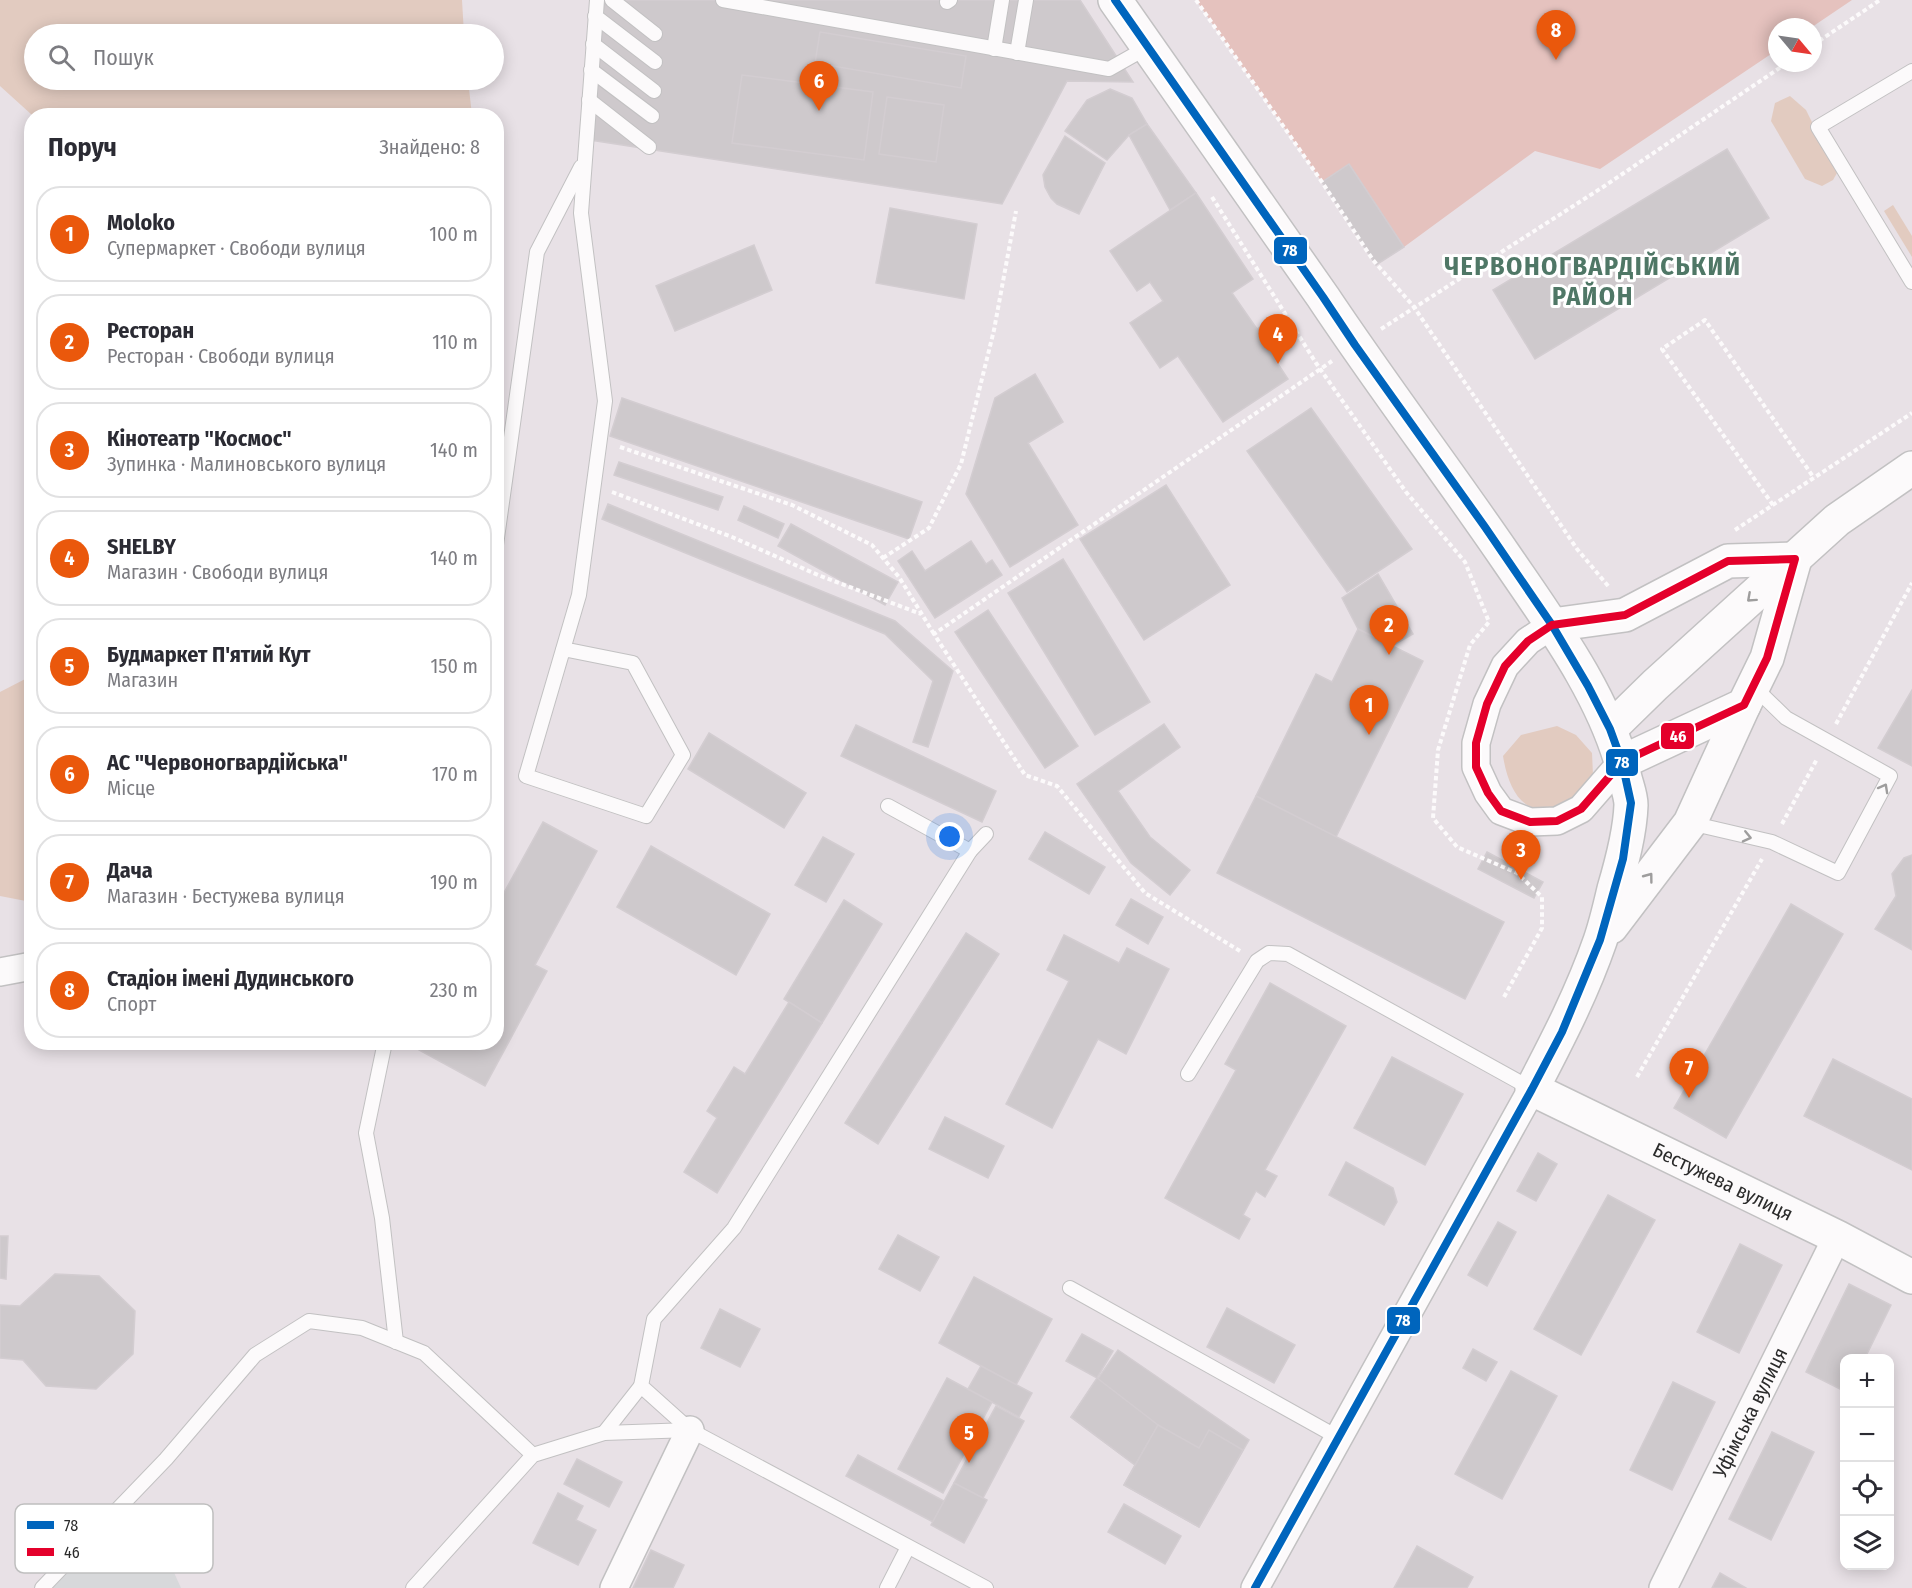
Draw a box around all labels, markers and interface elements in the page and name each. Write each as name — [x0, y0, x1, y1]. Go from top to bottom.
pin: 8 — [1536, 10, 1576, 60]
north arrow — [1768, 18, 1822, 72]
search box — [24, 24, 504, 90]
icon: search — [45, 41, 78, 74]
text: Пошук — [93, 44, 154, 71]
pin: 6 — [800, 62, 838, 111]
text: Поруч — [48, 132, 117, 163]
text: Знайдено: 8 — [379, 135, 480, 159]
text: Moloko — [107, 209, 175, 236]
text: 1 — [65, 222, 74, 246]
text: 100 m — [429, 222, 478, 246]
text: Супермаркет · Свободи вулиця — [107, 236, 366, 260]
line badge: 78 — [1273, 236, 1308, 265]
text: 78 — [1282, 241, 1298, 260]
district label: ЧЕРВОНОГВАРДІЙСЬКИЙ РАЙОН — [1444, 251, 1742, 312]
pin: 4 — [1258, 314, 1298, 364]
text: Ресторан — [107, 317, 194, 344]
text: 2 — [65, 330, 74, 354]
text: 110 m — [432, 330, 478, 354]
text: Ресторан · Свободи вулиця — [107, 344, 335, 368]
text: Кінотеатр "Космос" — [107, 425, 292, 452]
text: 3 — [65, 438, 74, 462]
text: 140 m — [430, 438, 478, 462]
text: Зупинка · Малиновського вулиця — [107, 452, 386, 476]
text: SHELBY — [107, 533, 176, 560]
text: 4 — [64, 546, 75, 570]
text: 140 m — [430, 546, 478, 570]
text: Магазин · Свободи вулиця — [107, 560, 328, 584]
one-way arrow — [1747, 591, 1758, 602]
pin: 2 — [1370, 606, 1408, 655]
text: Будмаркет П'ятий Кут — [107, 641, 311, 668]
text: 5 — [65, 654, 74, 678]
text: 150 m — [431, 654, 478, 678]
text: Магазин — [107, 668, 178, 692]
pin: 1 — [1350, 686, 1388, 735]
line badge: 46 — [1660, 722, 1695, 750]
text: 46 — [1670, 727, 1686, 746]
line badge: 78 — [1605, 748, 1639, 777]
text: АС "Червоногвардійська" — [107, 749, 348, 776]
text: 78 — [1614, 753, 1630, 772]
text: 6 — [64, 762, 75, 786]
text: 170 m — [432, 762, 478, 786]
text: Місце — [107, 776, 155, 800]
one-way arrow — [1877, 783, 1888, 794]
your location — [935, 822, 964, 851]
one-way arrow — [1742, 829, 1752, 842]
pin: 3 — [1502, 830, 1540, 880]
text: Дача — [107, 857, 153, 884]
text: 7 — [65, 870, 74, 894]
text: 190 m — [430, 870, 478, 894]
one-way arrow — [1641, 873, 1652, 884]
text: Магазин · Бестужева вулиця — [107, 884, 345, 908]
text: Стадіон імені Дудинського — [107, 965, 354, 992]
text: 8 — [64, 978, 75, 1002]
text: 230 m — [430, 978, 478, 1002]
text: Спорт — [107, 992, 156, 1016]
pin: 7 — [1670, 1048, 1708, 1098]
street label: Бестужева вулиця — [1649, 1138, 1797, 1226]
line badge: 78 — [1386, 1306, 1421, 1335]
text: 78 — [1395, 1311, 1411, 1330]
street label: Уфімська вулиця — [1707, 1343, 1792, 1482]
map controls — [1840, 1354, 1894, 1570]
button: + — [1840, 1354, 1894, 1408]
button: − — [1840, 1408, 1894, 1462]
pin: 5 — [950, 1414, 988, 1463]
button: locate — [1840, 1462, 1894, 1516]
legend — [15, 1504, 213, 1573]
text: 78 — [64, 1516, 78, 1535]
button: layers — [1840, 1516, 1894, 1570]
text: 46 — [64, 1543, 80, 1562]

